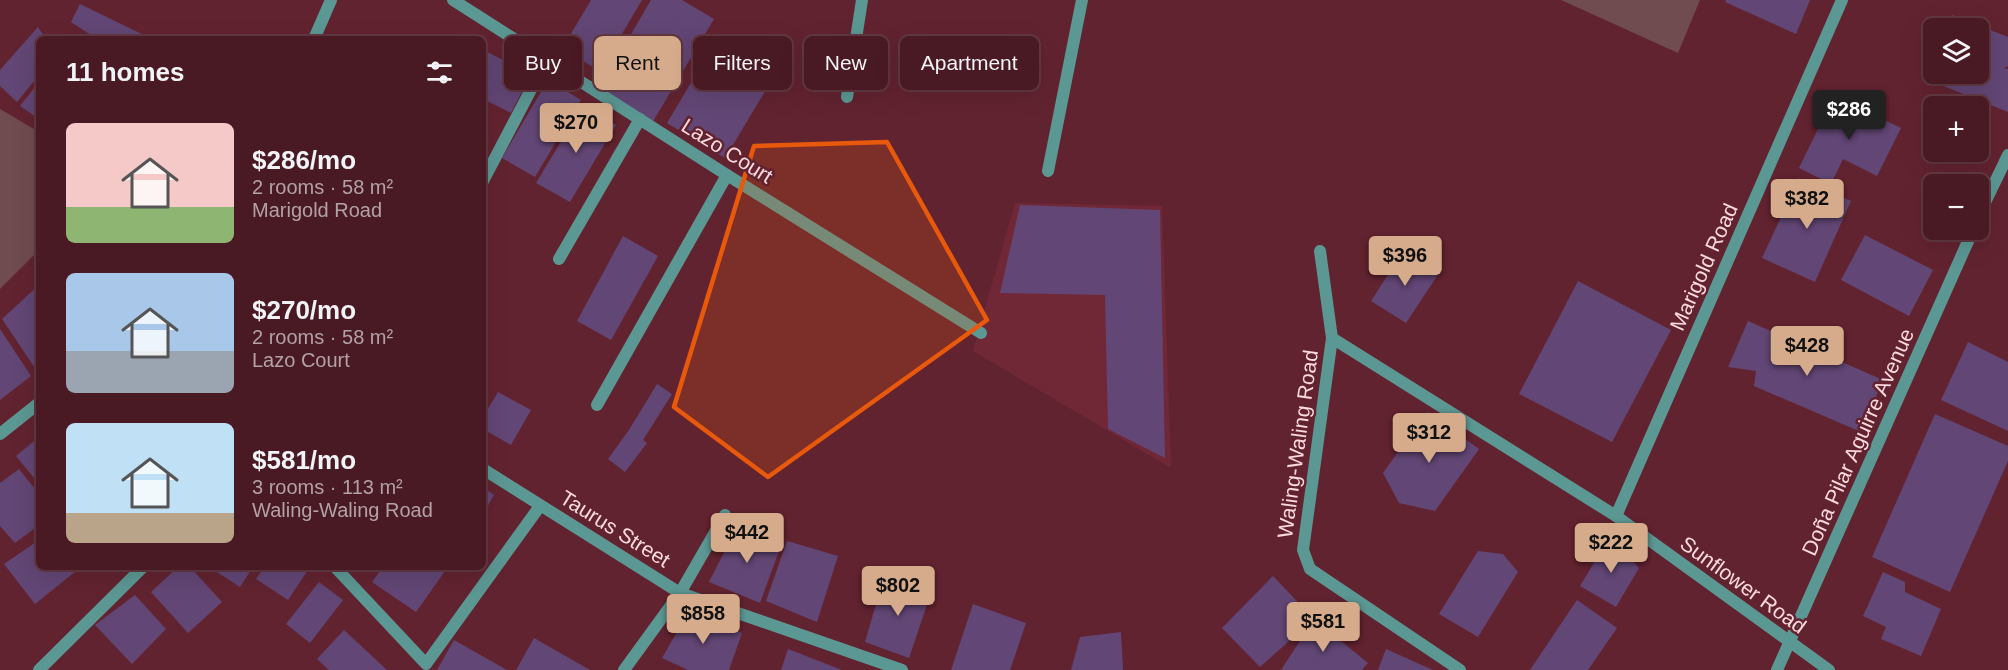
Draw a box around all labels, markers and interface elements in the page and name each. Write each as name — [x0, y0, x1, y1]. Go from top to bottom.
map controls — [1923, 18, 1989, 240]
button: layers — [1923, 18, 1989, 84]
chip: Buy — [504, 36, 582, 90]
chip: Rent — [594, 36, 681, 90]
chip: Filters — [693, 36, 792, 90]
chip: New — [804, 36, 888, 90]
chip: Apartment — [900, 36, 1039, 90]
icon: filters — [423, 56, 456, 89]
text: 11 homes — [66, 57, 185, 87]
pin: $286 — [1813, 90, 1885, 141]
button: + — [1923, 96, 1989, 162]
text: $286 — [1827, 98, 1871, 120]
pin: $270 — [540, 103, 612, 154]
text: $270 — [554, 111, 598, 133]
street label: Lazo Court — [678, 114, 777, 188]
text: $286/mo — [252, 145, 356, 175]
icon: home — [114, 147, 186, 219]
button: − — [1923, 174, 1989, 240]
text: 2 rooms · 58 m² — [252, 176, 393, 198]
pin: $382 — [1771, 179, 1843, 230]
text: $382 — [1785, 187, 1829, 209]
text: Marigold Road — [252, 199, 382, 221]
street label: Marigold Road — [1665, 200, 1742, 334]
pin: $396 — [1369, 236, 1441, 287]
text: $396 — [1383, 244, 1427, 266]
text: $270/mo — [252, 295, 356, 325]
icon: home — [114, 297, 186, 369]
street label: Doña Pilar Aguirre Avenue — [1797, 325, 1918, 559]
text: 2 rooms · 58 m² — [252, 326, 393, 348]
pin: $428 — [1771, 326, 1843, 377]
text: $428 — [1785, 334, 1829, 356]
street label: Waling-Waling Road — [1273, 348, 1322, 540]
text: Lazo Court — [252, 349, 350, 371]
pin: $312 — [1393, 413, 1465, 464]
text: $312 — [1407, 421, 1451, 443]
text: $581/mo — [252, 445, 356, 475]
icon: home — [114, 447, 186, 519]
text: 3 rooms · 113 m² — [252, 476, 403, 498]
street label: Taurus Street — [556, 486, 674, 572]
text: Waling-Waling Road — [252, 499, 433, 521]
pin: $442 — [711, 513, 783, 564]
text: $442 — [725, 521, 769, 543]
pin: $222 — [1575, 523, 1647, 574]
text: $222 — [1589, 531, 1633, 553]
street label: Sunflower Road — [1676, 531, 1810, 638]
pin: $802 — [862, 566, 934, 617]
text: $802 — [876, 574, 920, 596]
pin: $858 — [667, 594, 739, 645]
text: $858 — [681, 602, 725, 624]
pin: $581 — [1287, 602, 1359, 653]
text: $581 — [1301, 610, 1345, 632]

